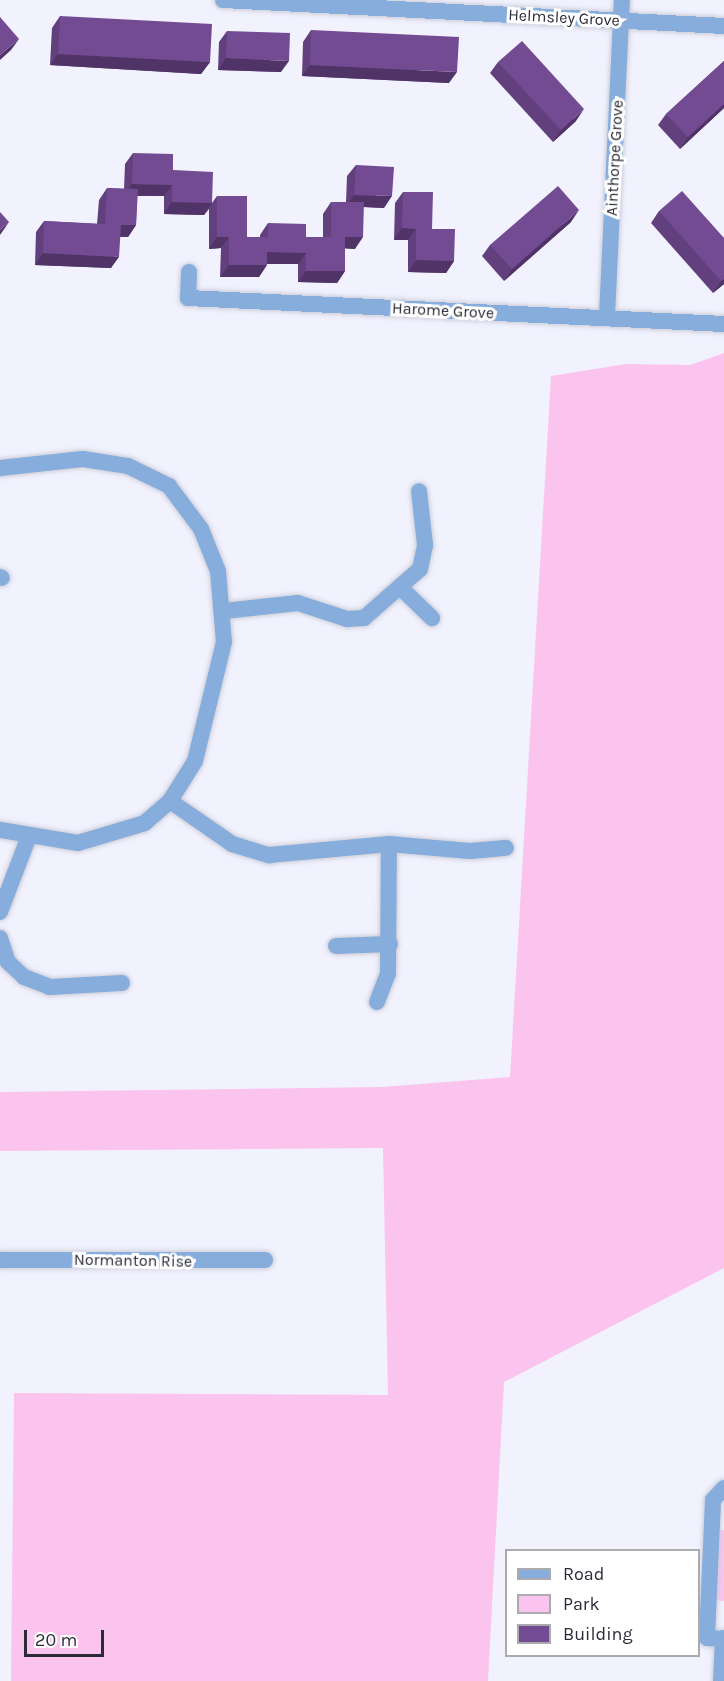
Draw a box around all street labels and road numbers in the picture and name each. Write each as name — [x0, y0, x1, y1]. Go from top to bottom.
street label: Helmsley Grove — [508, 5, 620, 31]
street label: Ainthorpe Grove — [602, 99, 628, 217]
street label: Harome Grove — [392, 299, 494, 323]
street label: Normanton Rise — [74, 1250, 192, 1272]

